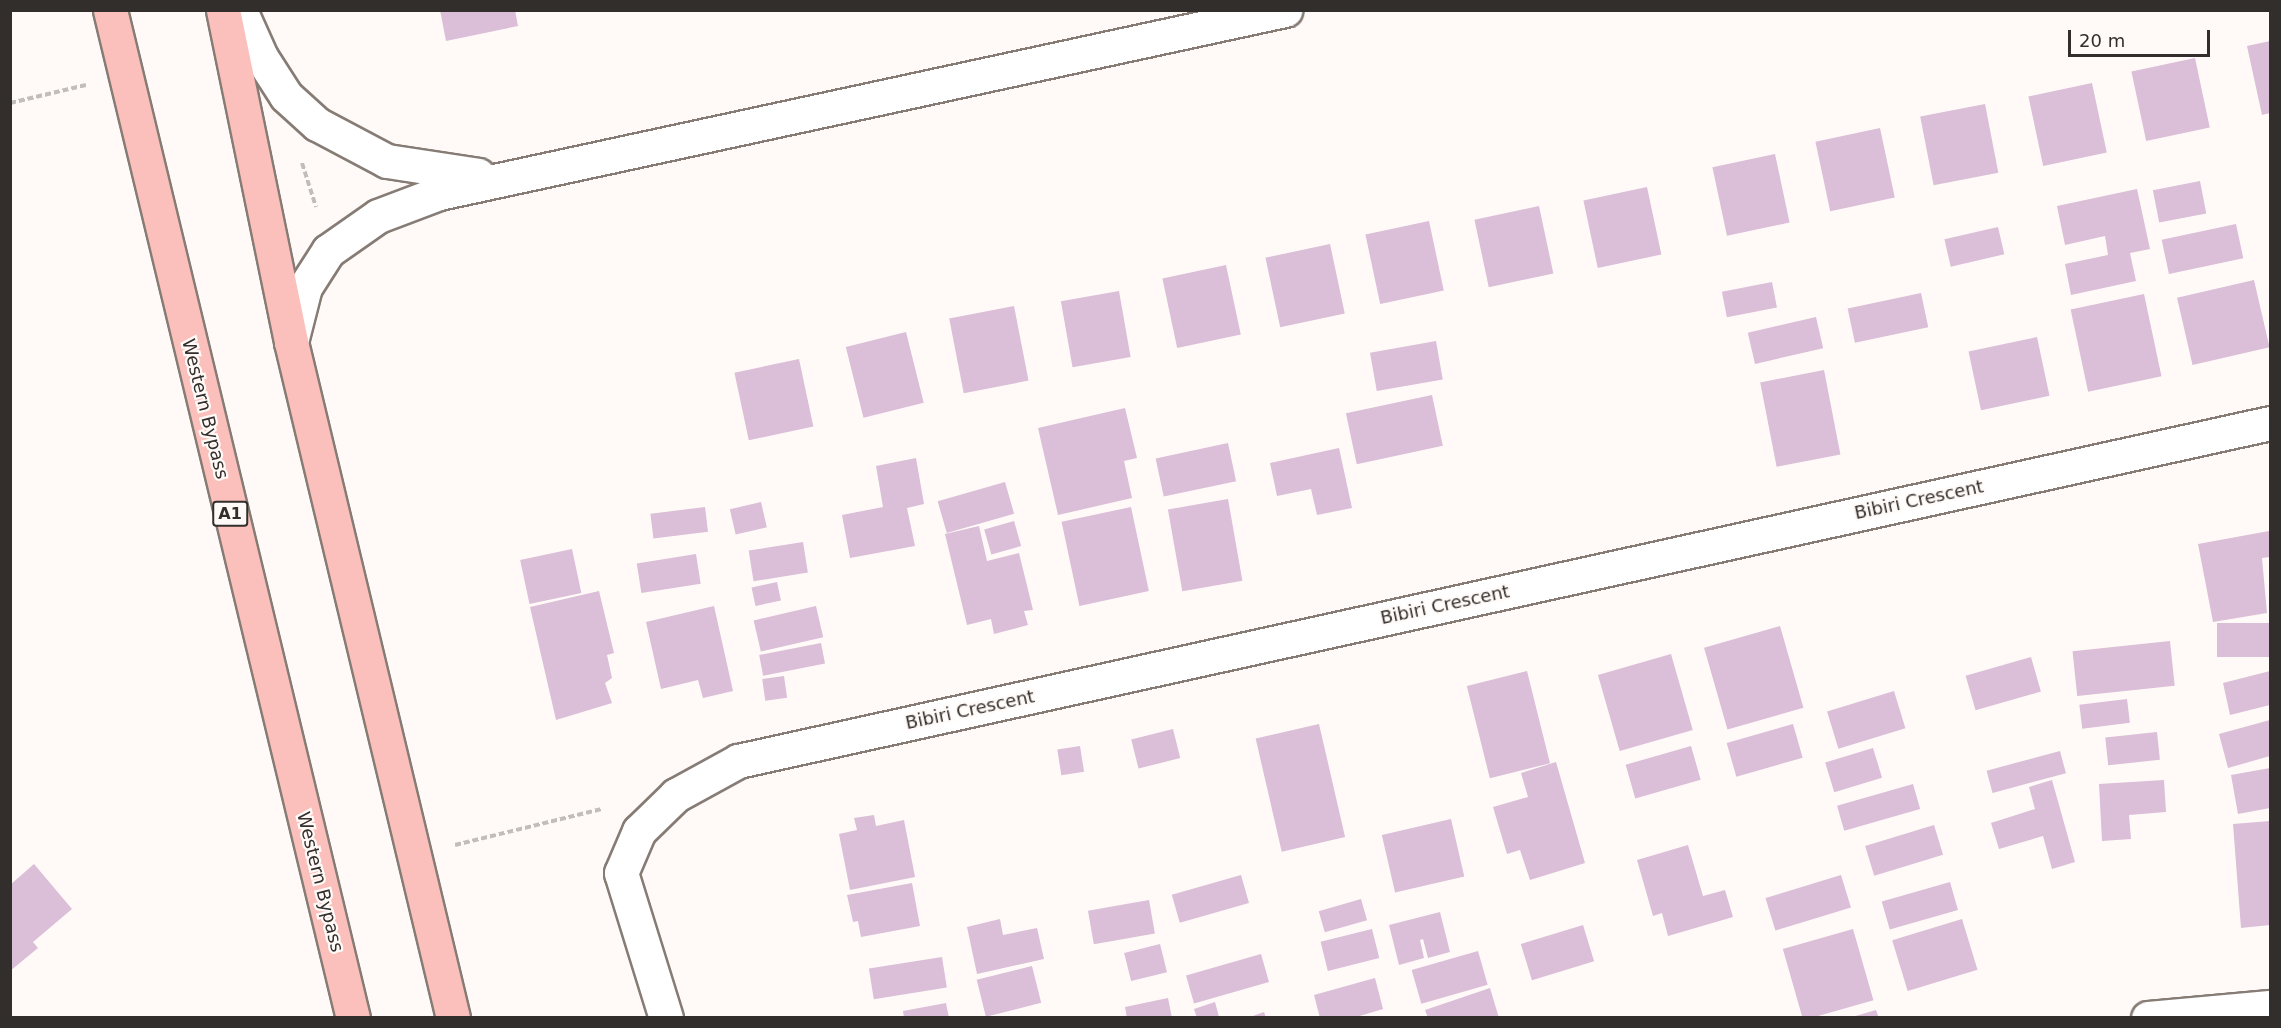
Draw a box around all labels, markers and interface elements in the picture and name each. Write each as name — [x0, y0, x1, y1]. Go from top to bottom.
scale bar — [2071, 18, 2214, 56]
text: 20 m — [2079, 30, 2125, 51]
street label: Western Bypass — [177, 337, 233, 481]
street label: Bibiri Crescent — [1853, 476, 1985, 524]
road number: A1 — [212, 501, 248, 527]
street label: Bibiri Crescent — [1379, 581, 1511, 629]
street label: Bibiri Crescent — [904, 686, 1036, 734]
street label: Western Bypass — [292, 810, 348, 954]

